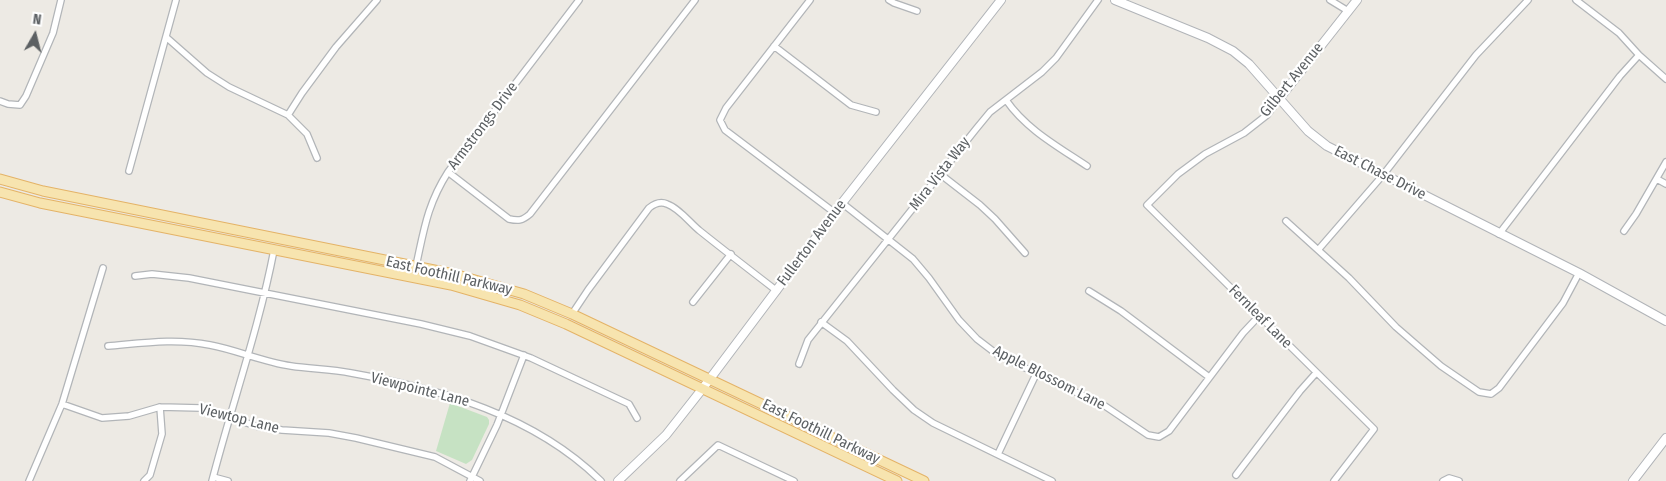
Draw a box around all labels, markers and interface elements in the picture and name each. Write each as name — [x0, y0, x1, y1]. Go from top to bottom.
north arrow — [10, 10, 60, 60]
text: N — [32, 11, 42, 29]
street label: Gilbert Avenue — [1257, 39, 1327, 121]
street label: Armstrongs Drive — [444, 79, 522, 173]
street label: Mira Vista Way — [906, 134, 974, 214]
street label: East Chase Drive — [1331, 142, 1429, 204]
street label: Fullerton Avenue — [774, 196, 850, 290]
street label: East Foothill Parkway — [384, 253, 514, 299]
street label: Fernleaf Lane — [1224, 281, 1296, 353]
street label: Apple Blossom Lane — [990, 342, 1108, 414]
street label: Viewpointe Lane — [369, 369, 471, 411]
street label: East Foothill Parkway — [759, 396, 883, 468]
street label: Viewtop Lane — [197, 400, 281, 438]

